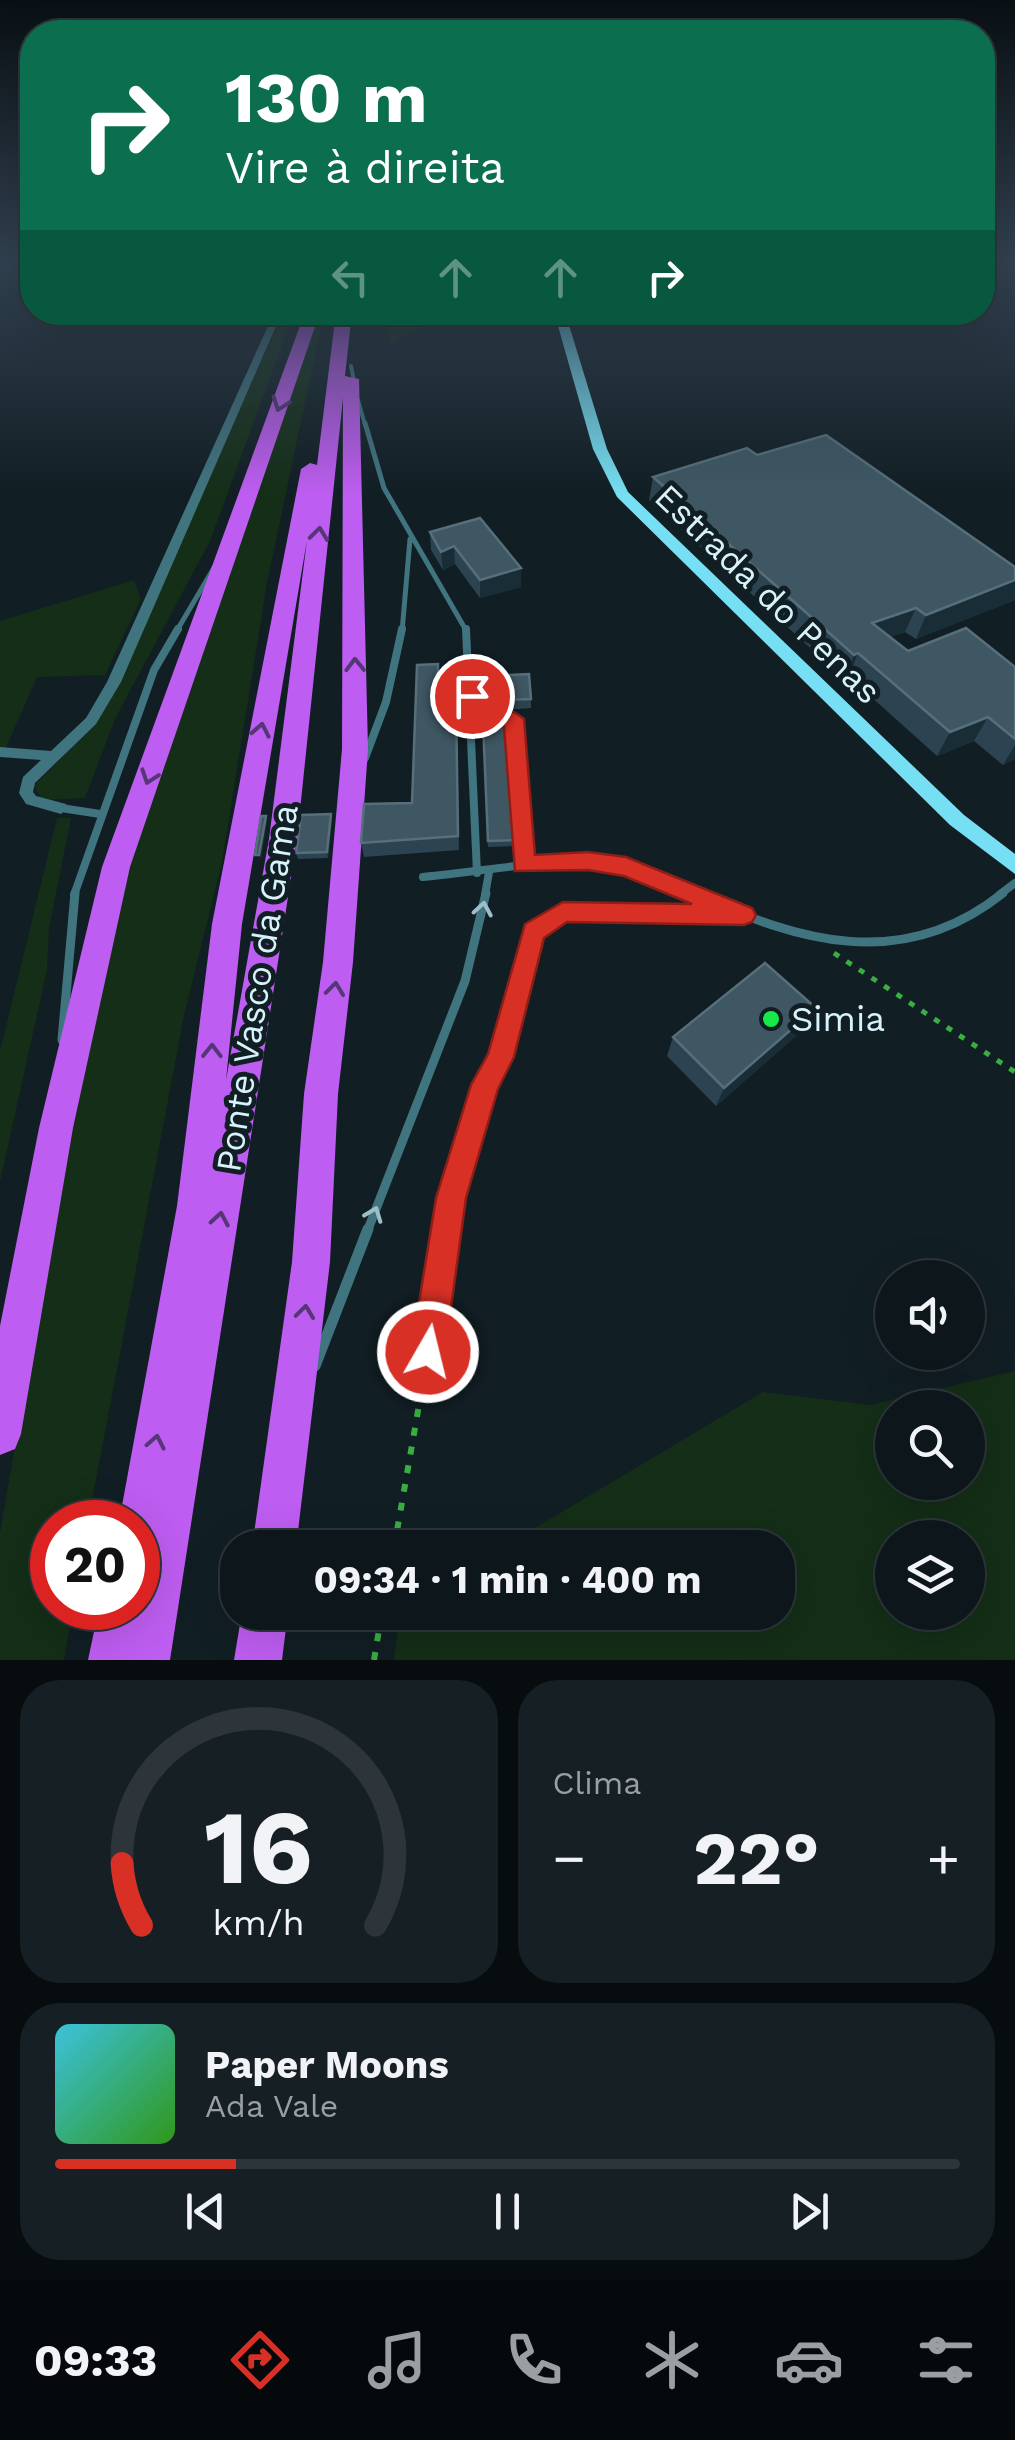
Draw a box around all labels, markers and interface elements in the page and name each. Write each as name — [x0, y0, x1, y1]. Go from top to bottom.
text: 130 m — [225, 57, 428, 139]
icon: right — [60, 60, 190, 190]
text: Vire à direita — [225, 141, 505, 194]
icon: left — [323, 250, 378, 305]
icon: ahead — [428, 250, 483, 305]
icon: ahead — [533, 250, 588, 305]
icon: right — [638, 250, 693, 305]
one-way arrow — [271, 395, 292, 412]
street label: Estrada do Penas — [646, 475, 890, 713]
one-way arrow — [308, 525, 329, 541]
pin — [430, 654, 515, 739]
one-way arrow — [344, 656, 366, 672]
icon: arrive — [445, 669, 500, 724]
one-way arrow — [249, 722, 270, 739]
one-way arrow — [140, 767, 160, 784]
street label: Ponte Vasco da Gama — [207, 801, 307, 1175]
one-way arrow — [472, 900, 493, 917]
one-way arrow — [324, 980, 345, 996]
place label: Simia — [791, 998, 885, 1040]
marker: Simia — [760, 1008, 782, 1030]
one-way arrow — [202, 1043, 223, 1059]
one-way arrow — [362, 1206, 382, 1224]
one-way arrow — [209, 1210, 230, 1227]
map controls — [875, 1260, 985, 1630]
button: sound — [875, 1260, 985, 1370]
position arrow — [376, 1300, 480, 1404]
one-way arrow — [294, 1304, 315, 1320]
button: search — [875, 1390, 985, 1500]
one-way arrow — [145, 1434, 166, 1451]
speed limit sign: 20 — [30, 1500, 160, 1630]
button: layers — [875, 1520, 985, 1630]
text: 09:34 · 1 min · 400 m — [313, 1558, 702, 1602]
text: Clima — [553, 1764, 641, 1802]
text: 16 — [204, 1786, 313, 1908]
text: 22° — [693, 1814, 820, 1902]
text: − — [553, 1826, 586, 1890]
text: + — [927, 1826, 960, 1890]
text: km/h — [213, 1902, 305, 1944]
text: Paper Moons — [205, 2043, 449, 2087]
text: Ada Vale — [205, 2087, 338, 2125]
icon: previous — [178, 2184, 233, 2239]
icon: pause — [480, 2184, 535, 2239]
icon: next — [782, 2184, 837, 2239]
icon: directions — [225, 2325, 295, 2395]
icon: music — [362, 2325, 432, 2395]
icon: phone — [499, 2325, 569, 2395]
icon: climate — [637, 2325, 707, 2395]
icon: car — [774, 2325, 844, 2395]
icon: filters — [911, 2325, 981, 2395]
text: 09:33 — [34, 2334, 157, 2387]

